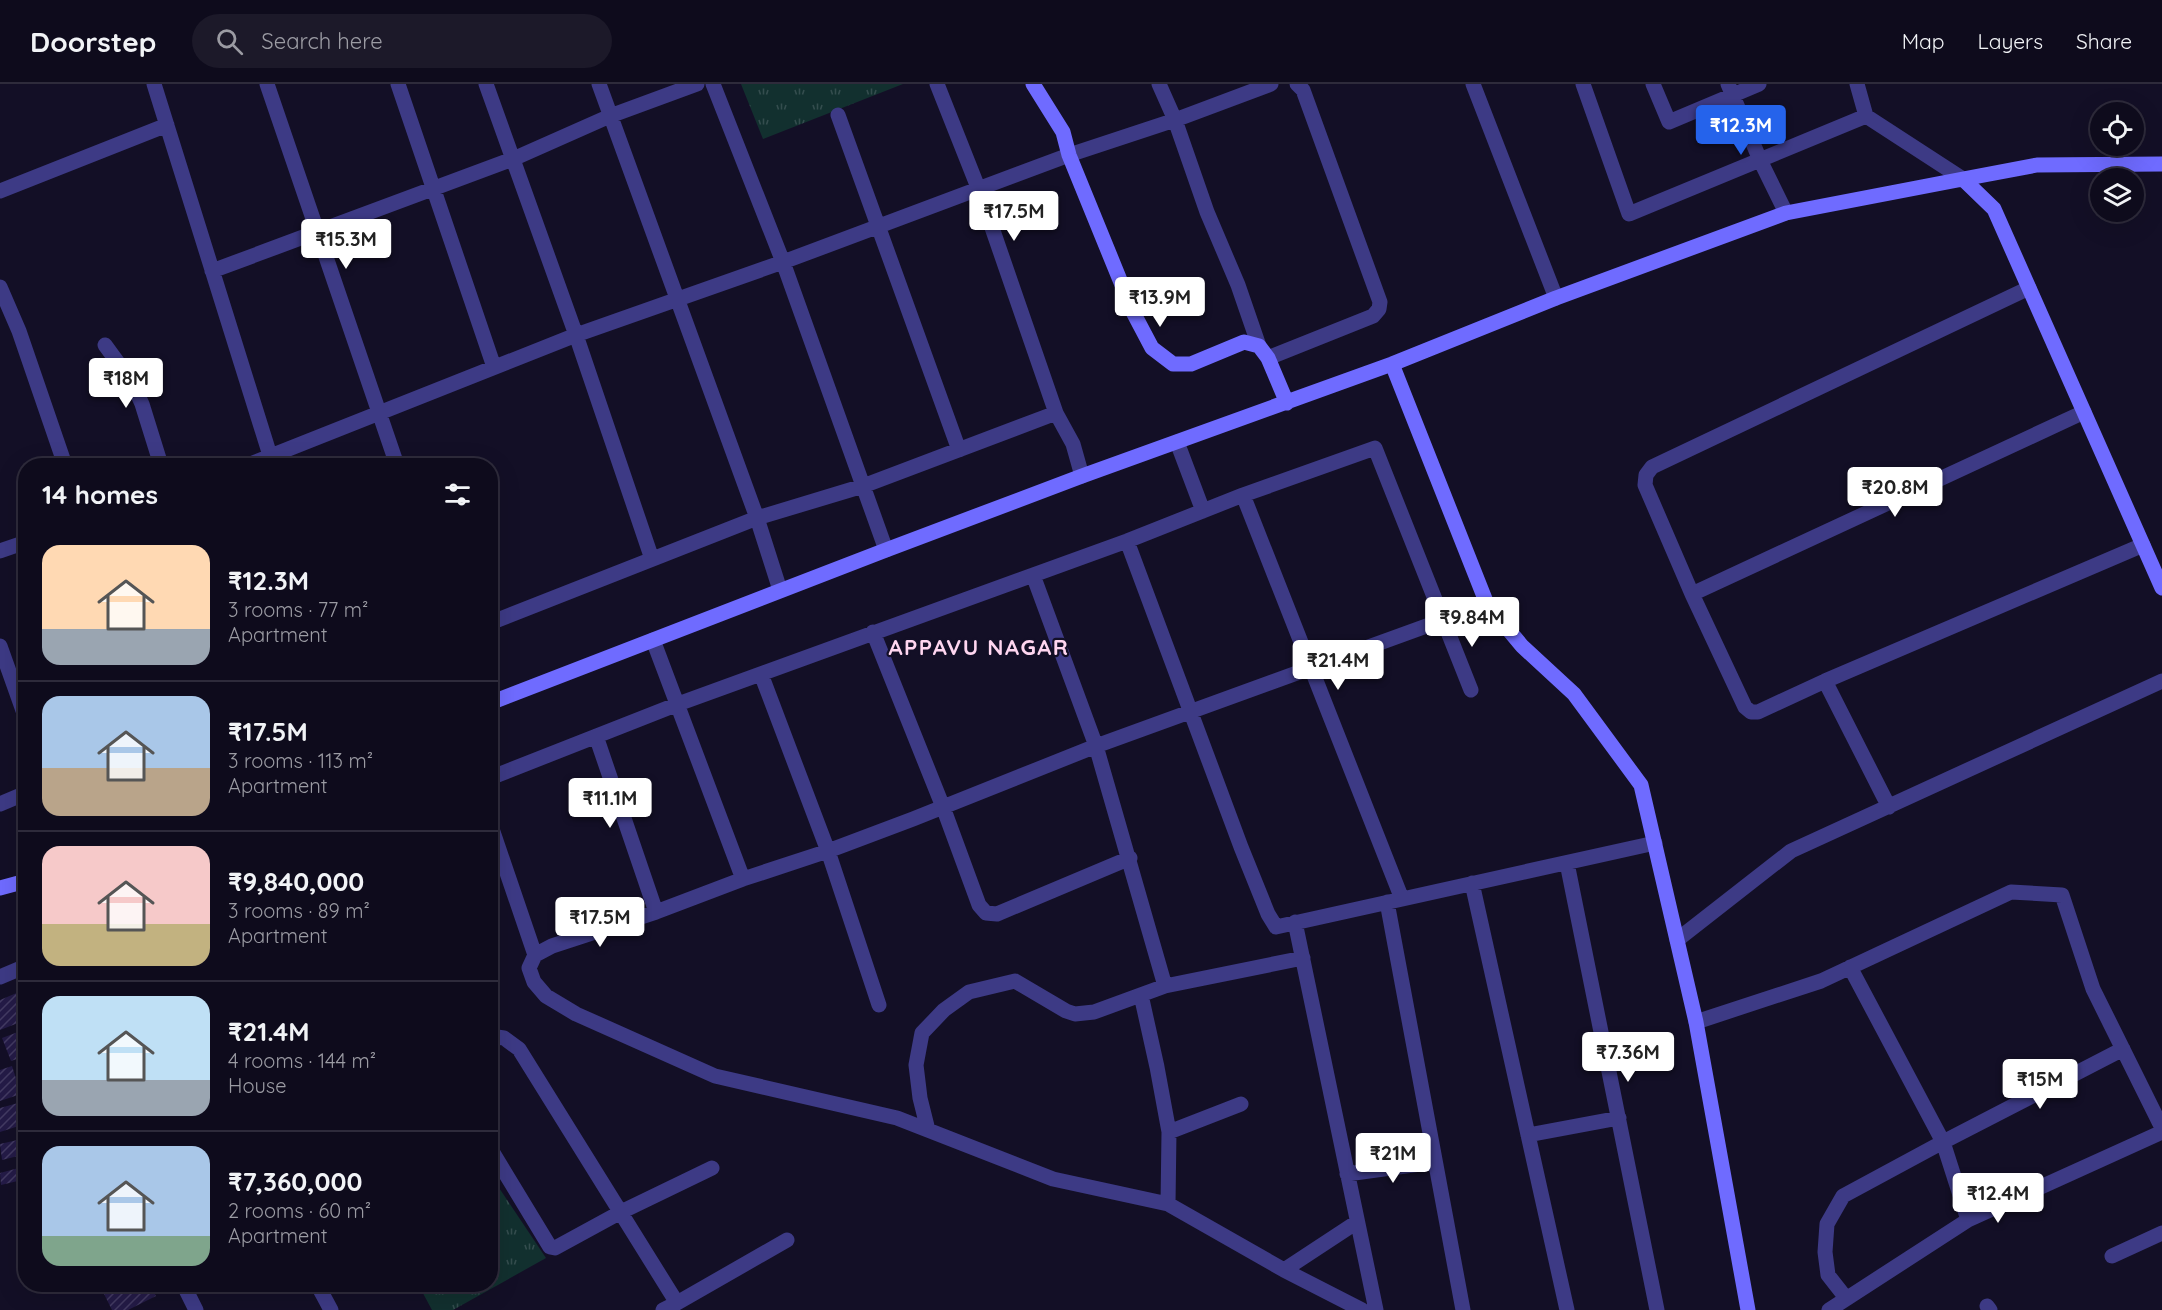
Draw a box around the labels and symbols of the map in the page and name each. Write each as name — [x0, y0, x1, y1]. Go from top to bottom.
pin: ₹12.3M — [1692, 105, 1790, 156]
pin: ₹17.5M — [965, 191, 1063, 242]
pin: ₹15.3M — [297, 219, 395, 270]
pin: ₹13.9M — [1111, 277, 1209, 328]
pin: ₹18M — [90, 358, 162, 409]
pin: ₹20.8M — [1846, 467, 1944, 518]
pin: ₹9.84M — [1423, 597, 1521, 648]
district label: APPAVU NAGAR — [889, 633, 1069, 661]
pin: ₹21.4M — [1289, 640, 1387, 691]
pin: ₹11.1M — [561, 778, 659, 829]
pin: ₹17.5M — [551, 897, 649, 948]
pin: ₹7.36M — [1579, 1032, 1677, 1083]
pin: ₹15M — [2004, 1059, 2076, 1110]
pin: ₹21M — [1357, 1133, 1429, 1184]
pin: ₹12.4M — [1949, 1173, 2047, 1224]

